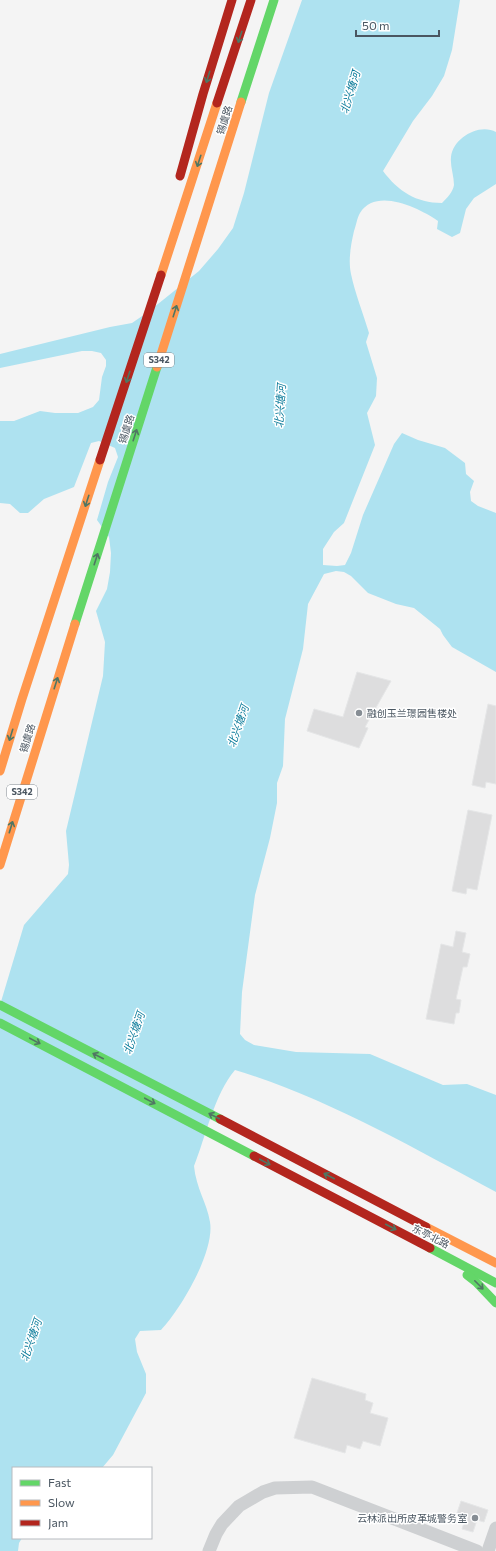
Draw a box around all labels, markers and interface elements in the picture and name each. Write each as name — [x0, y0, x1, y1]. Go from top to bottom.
scale bar — [356, 12, 439, 38]
text: 50 m — [362, 18, 390, 32]
one-way arrow — [235, 31, 243, 43]
water label: 北兴塘河 — [337, 67, 363, 115]
one-way arrow — [204, 71, 211, 84]
street label: 锡虞路 — [214, 104, 234, 136]
one-way arrow — [195, 154, 203, 166]
one-way arrow — [172, 305, 179, 318]
road number: S342 — [144, 353, 174, 367]
one-way arrow — [124, 371, 131, 384]
water label: 北兴塘河 — [271, 382, 288, 428]
street label: 锡虞路 — [116, 413, 136, 445]
one-way arrow — [132, 429, 139, 442]
one-way arrow — [83, 495, 91, 507]
one-way arrow — [93, 552, 100, 565]
one-way arrow — [53, 676, 60, 689]
water label: 北兴塘河 — [224, 701, 251, 749]
place label: 融创玉兰璟园售楼处 — [367, 707, 457, 719]
marker: 融创玉兰璟园售楼处 — [354, 708, 364, 718]
street label: 锡虞路 — [17, 722, 37, 754]
one-way arrow — [7, 729, 14, 742]
road number: S342 — [7, 785, 37, 799]
one-way arrow — [8, 821, 15, 834]
water label: 北兴塘河 — [120, 1008, 147, 1056]
one-way arrow — [28, 1038, 40, 1045]
one-way arrow — [92, 1052, 104, 1060]
one-way arrow — [144, 1098, 156, 1105]
one-way arrow — [208, 1112, 220, 1120]
one-way arrow — [259, 1158, 271, 1166]
one-way arrow — [323, 1172, 335, 1180]
street label: 东亭北路 — [410, 1222, 452, 1250]
one-way arrow — [384, 1224, 396, 1231]
one-way arrow — [474, 1280, 484, 1290]
water label: 北兴塘河 — [17, 1315, 44, 1363]
legend — [12, 1467, 152, 1539]
text: Fast — [48, 1475, 71, 1489]
text: Slow — [48, 1495, 75, 1509]
place label: 云林派出所皮革城警务室 — [357, 1512, 467, 1524]
marker: 云林派出所皮革城警务室 — [470, 1513, 480, 1523]
text: Jam — [48, 1515, 68, 1530]

